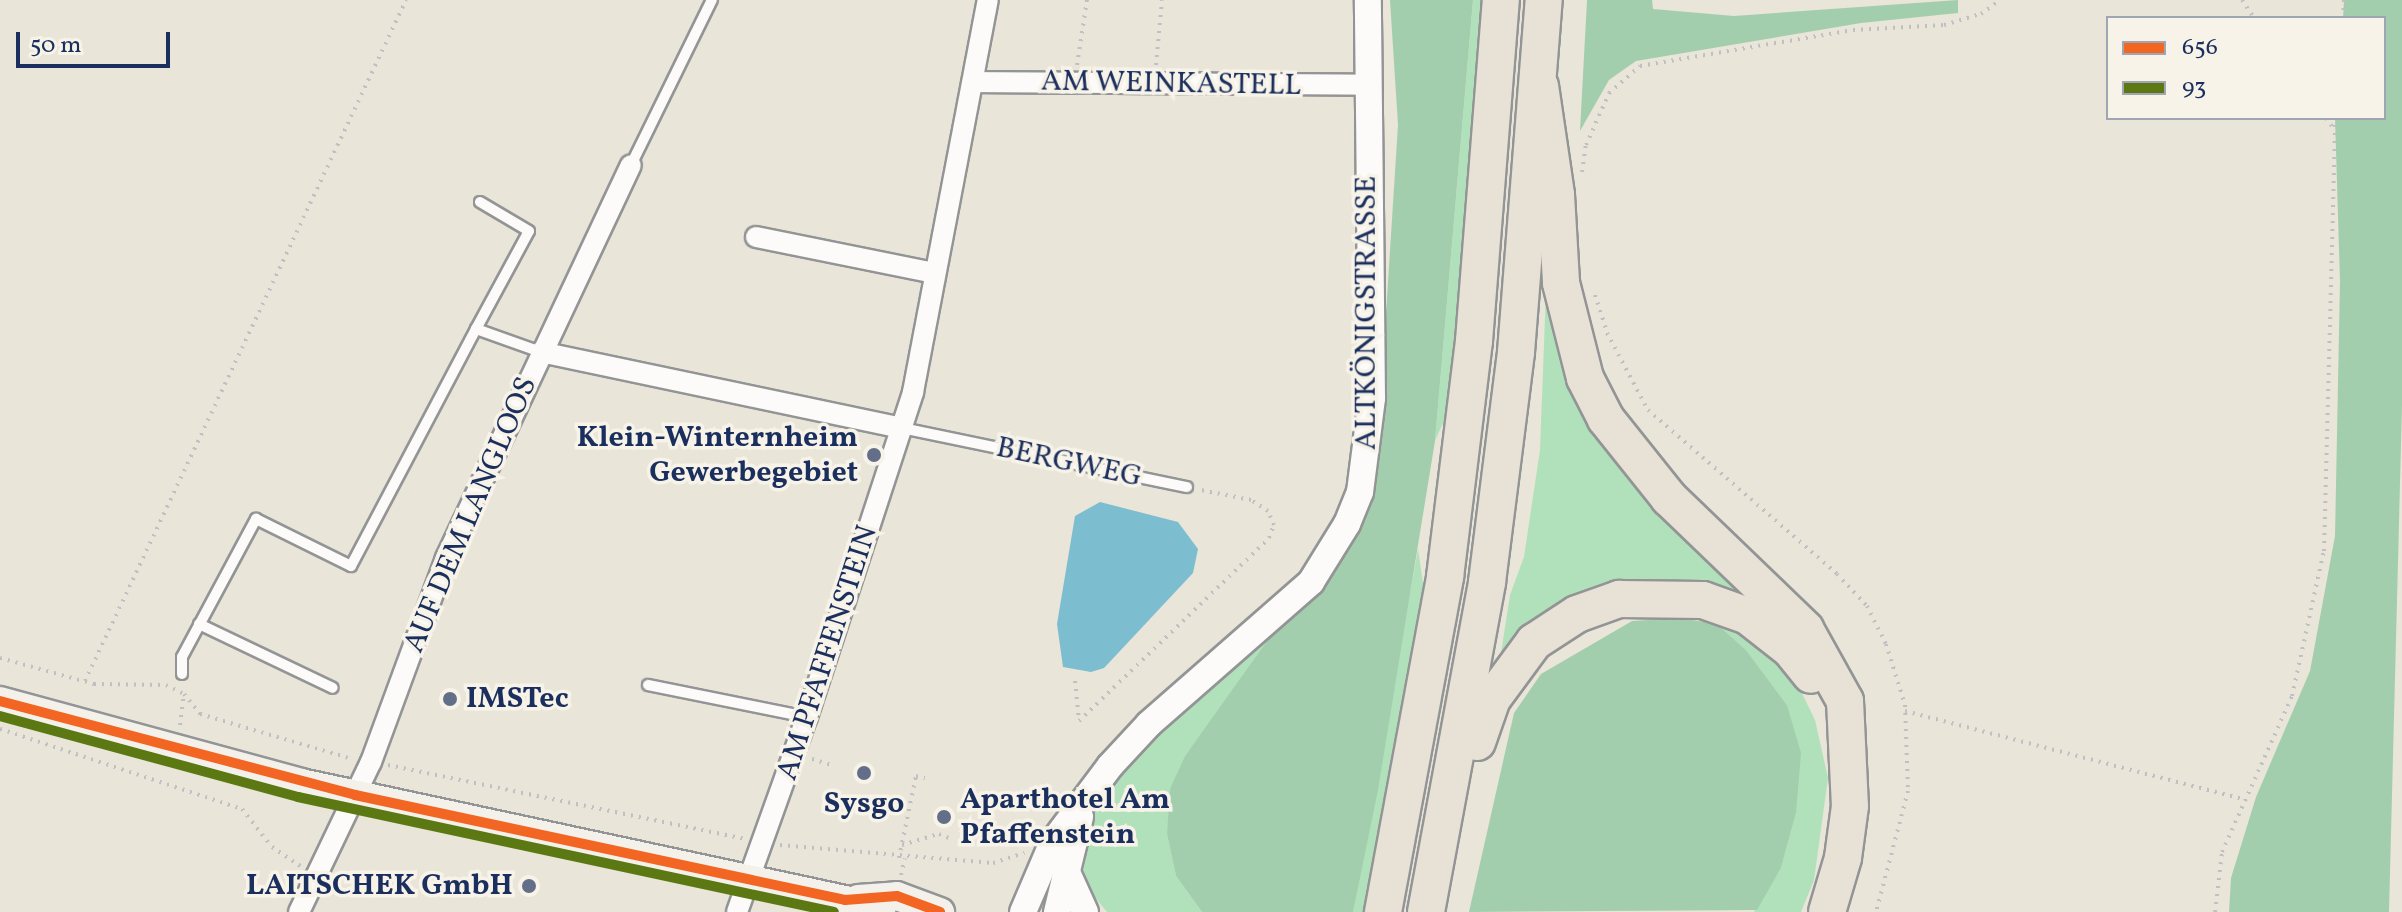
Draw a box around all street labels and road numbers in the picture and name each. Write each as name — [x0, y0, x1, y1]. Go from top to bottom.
street label: AM WEINKASTELL — [1040, 64, 1302, 104]
street label: ALTKÖNIGSTRASSE — [1349, 176, 1385, 450]
street label: AUF DEM LANGLOOS — [397, 372, 545, 658]
street label: BERGWEG — [993, 430, 1145, 496]
street label: AM PFAFFENSTEIN — [770, 521, 886, 785]

